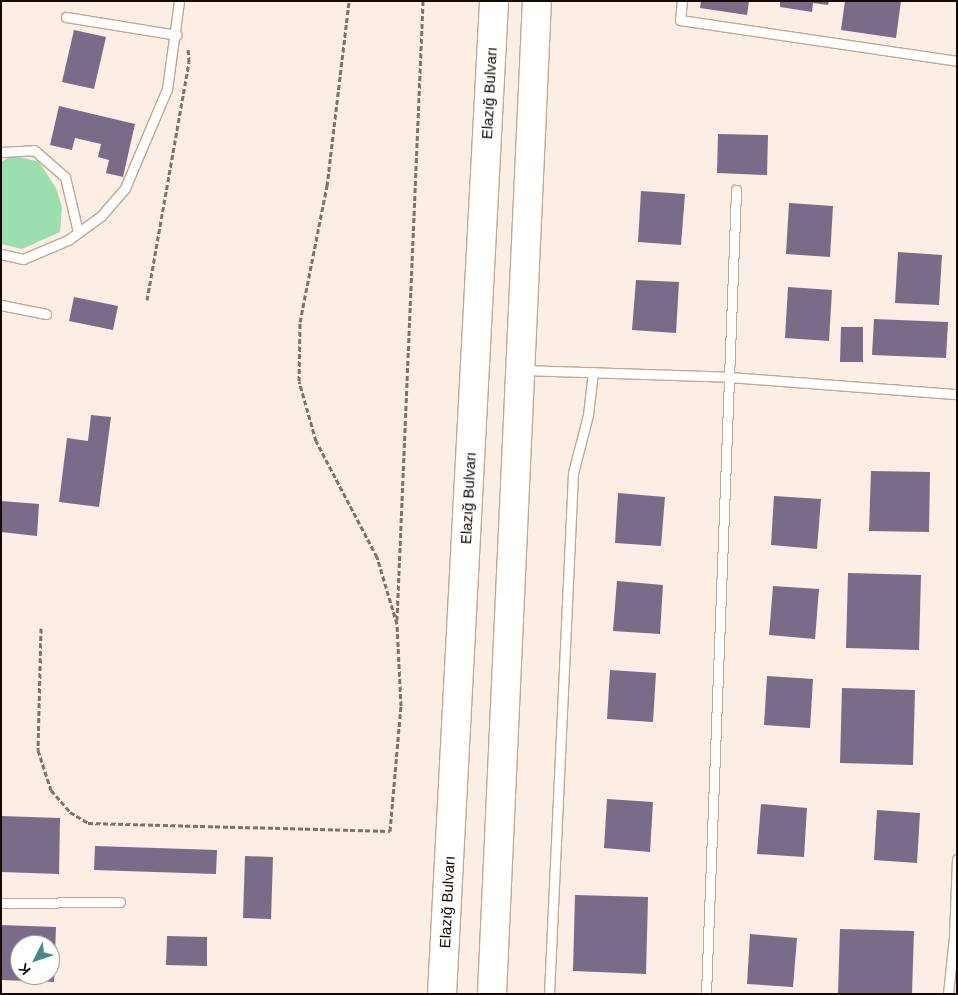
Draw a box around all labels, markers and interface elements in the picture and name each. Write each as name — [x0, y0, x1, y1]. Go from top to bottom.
street label: Elazığ Bulvarı — [478, 46, 500, 140]
street label: Elazığ Bulvarı — [457, 451, 479, 545]
street label: Elazığ Bulvarı — [436, 855, 458, 949]
north arrow — [10, 935, 60, 985]
text: K — [15, 960, 34, 978]

